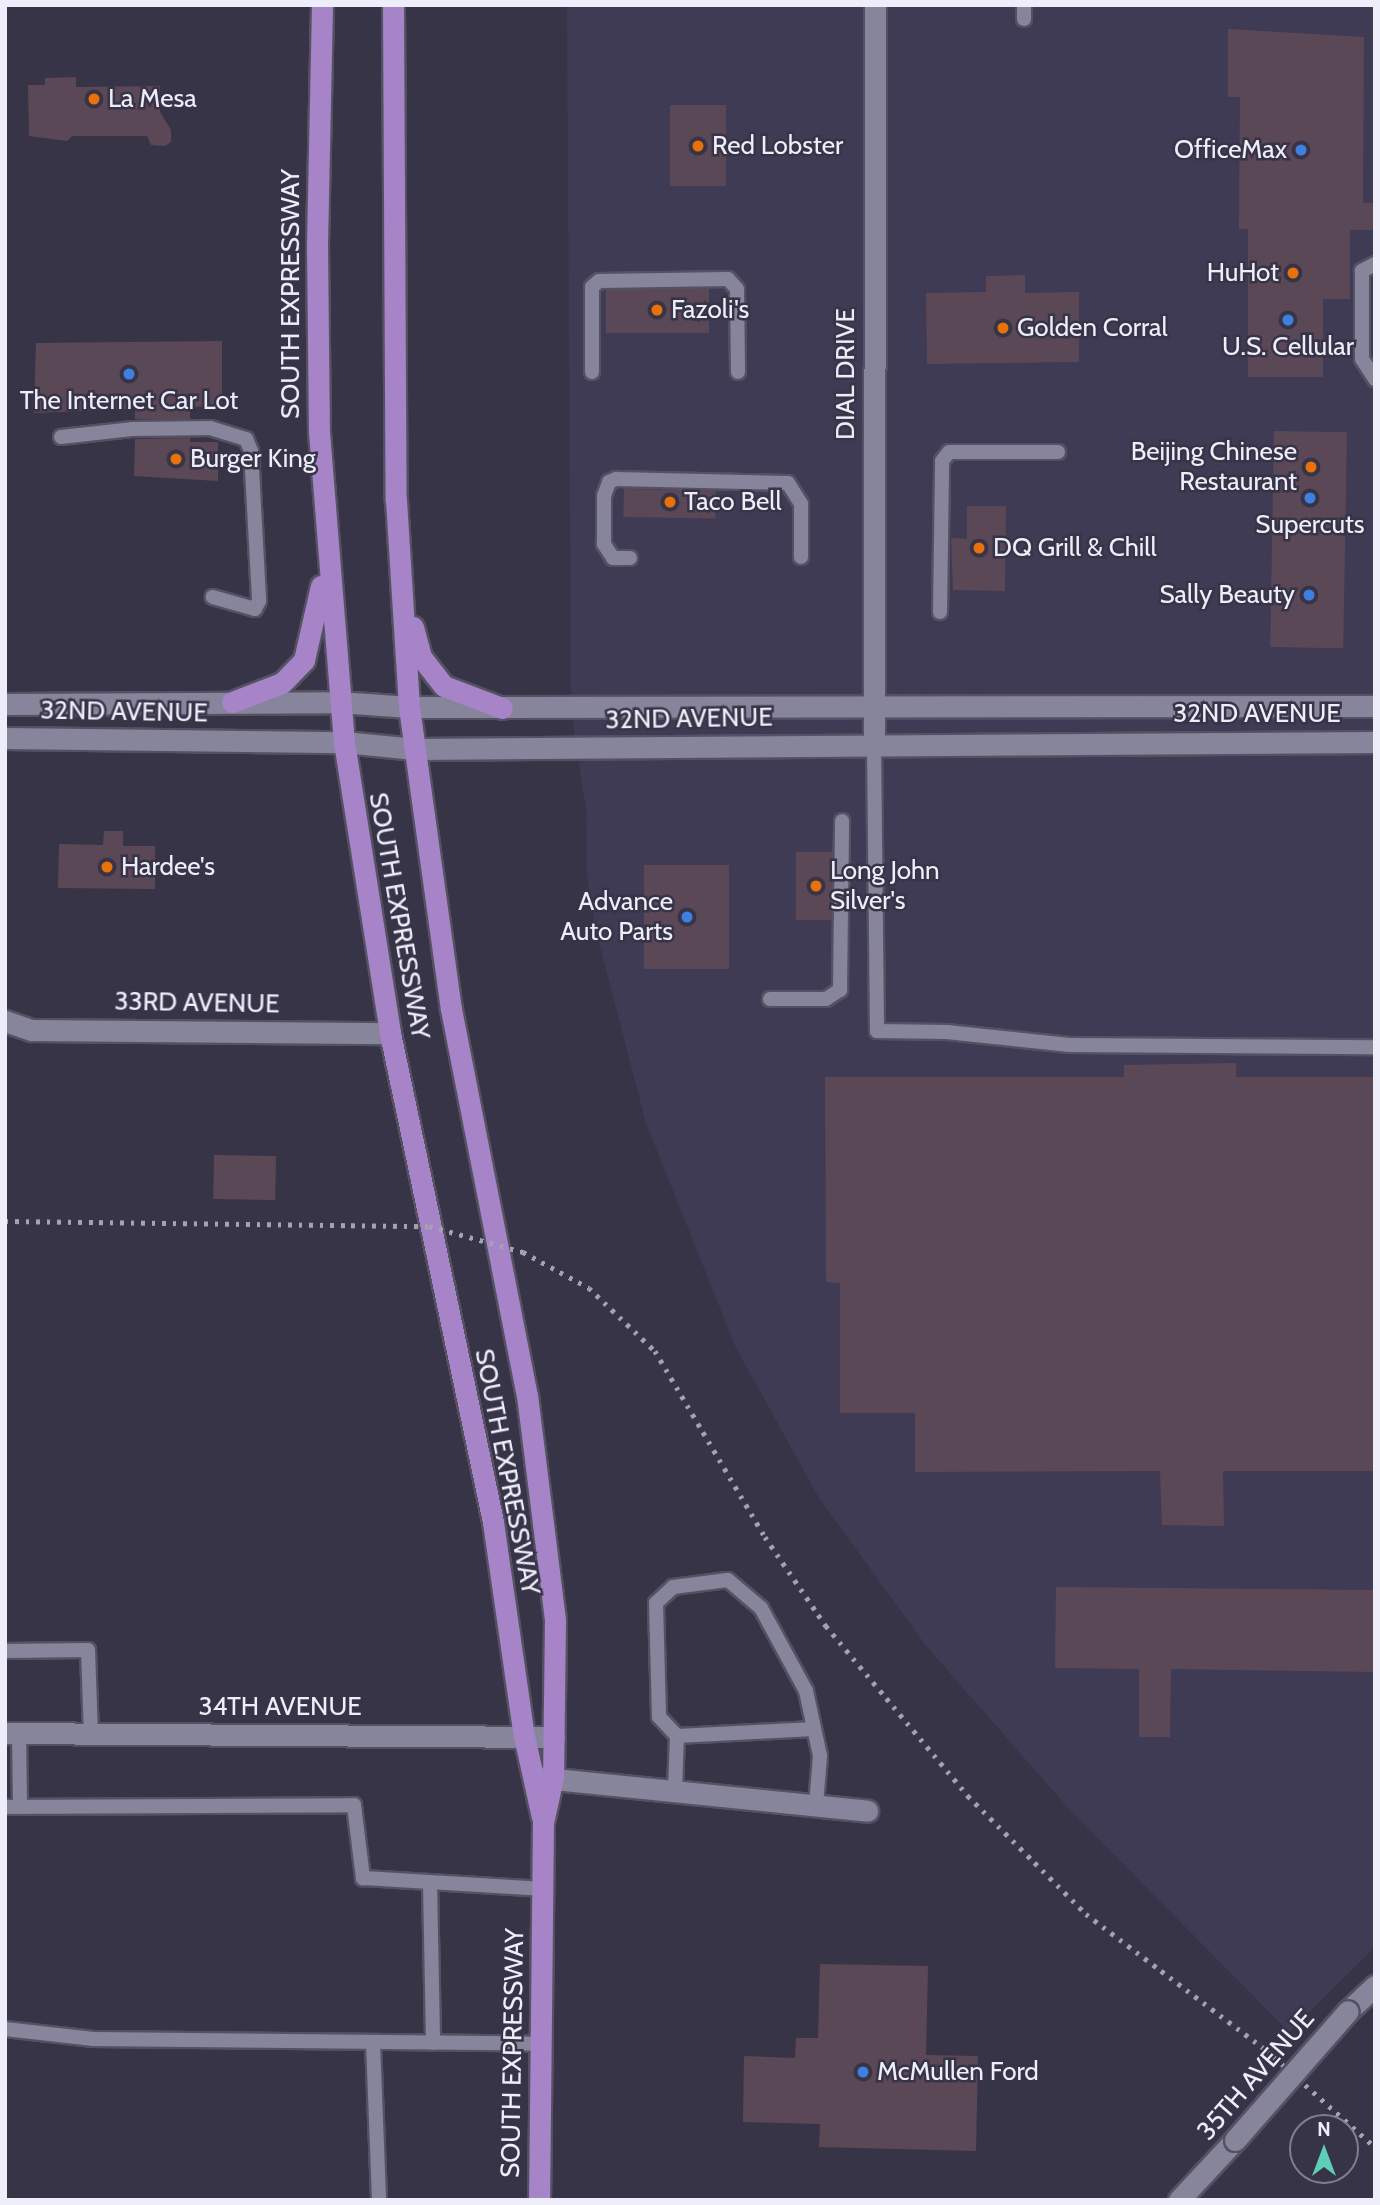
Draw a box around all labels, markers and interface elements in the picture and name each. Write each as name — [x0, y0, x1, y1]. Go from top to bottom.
place label: La Mesa — [108, 83, 197, 115]
marker: La Mesa — [86, 91, 102, 107]
place label: Red Lobster — [712, 130, 843, 162]
place label: OfficeMax — [1174, 134, 1287, 166]
marker: Red Lobster — [690, 138, 706, 154]
marker: OfficeMax — [1293, 142, 1309, 158]
street label: SOUTH EXPRESSWAY — [275, 169, 307, 419]
place label: HuHot — [1207, 257, 1279, 289]
marker: HuHot — [1285, 265, 1301, 281]
place label: Fazoli's — [671, 294, 749, 326]
marker: Fazoli's — [649, 302, 665, 318]
street label: DIAL DRIVE — [830, 308, 862, 440]
place label: Golden Corral — [1017, 312, 1168, 344]
marker: U.S. Cellular — [1280, 312, 1296, 328]
marker: Golden Corral — [995, 320, 1011, 336]
place label: U.S. Cellular — [1222, 331, 1354, 363]
marker: The Internet Car Lot — [121, 366, 137, 382]
place label: The Internet Car Lot — [20, 385, 238, 417]
place label: Beijing Chinese Restaurant — [1131, 436, 1297, 498]
place label: Burger King — [190, 443, 316, 475]
marker: Burger King — [168, 451, 184, 467]
marker: Beijing Chinese Restaurant — [1303, 459, 1319, 475]
place label: Taco Bell — [684, 486, 782, 518]
marker: Supercuts — [1302, 490, 1318, 506]
marker: Taco Bell — [662, 494, 678, 510]
place label: Supercuts — [1255, 509, 1365, 541]
place label: DQ Grill & Chill — [993, 532, 1157, 564]
marker: DQ Grill & Chill — [971, 540, 987, 556]
place label: Sally Beauty — [1159, 579, 1295, 611]
marker: Sally Beauty — [1301, 587, 1317, 603]
street label: 32ND AVENUE — [40, 695, 208, 729]
street label: 32ND AVENUE — [1173, 698, 1341, 730]
street label: 32ND AVENUE — [605, 702, 773, 736]
street label: SOUTH EXPRESSWAY — [362, 790, 436, 1042]
place label: Hardee's — [121, 851, 215, 883]
place label: Long John Silver's — [830, 855, 940, 917]
marker: Hardee's — [99, 859, 115, 875]
marker: Long John Silver's — [808, 878, 824, 894]
place label: Advance Auto Parts — [560, 886, 673, 948]
marker: Advance Auto Parts — [679, 909, 695, 925]
street label: 33RD AVENUE — [114, 986, 280, 1020]
street label: SOUTH EXPRESSWAY — [468, 1346, 546, 1598]
street label: 34TH AVENUE — [198, 1691, 362, 1723]
street label: SOUTH EXPRESSWAY — [495, 1928, 531, 2178]
street label: 35TH AVENUE — [1191, 2003, 1321, 2147]
place label: McMullen Ford — [877, 2056, 1039, 2088]
marker: McMullen Ford — [855, 2064, 871, 2080]
north arrow — [1289, 2114, 1359, 2184]
text: N — [1317, 2118, 1331, 2141]

